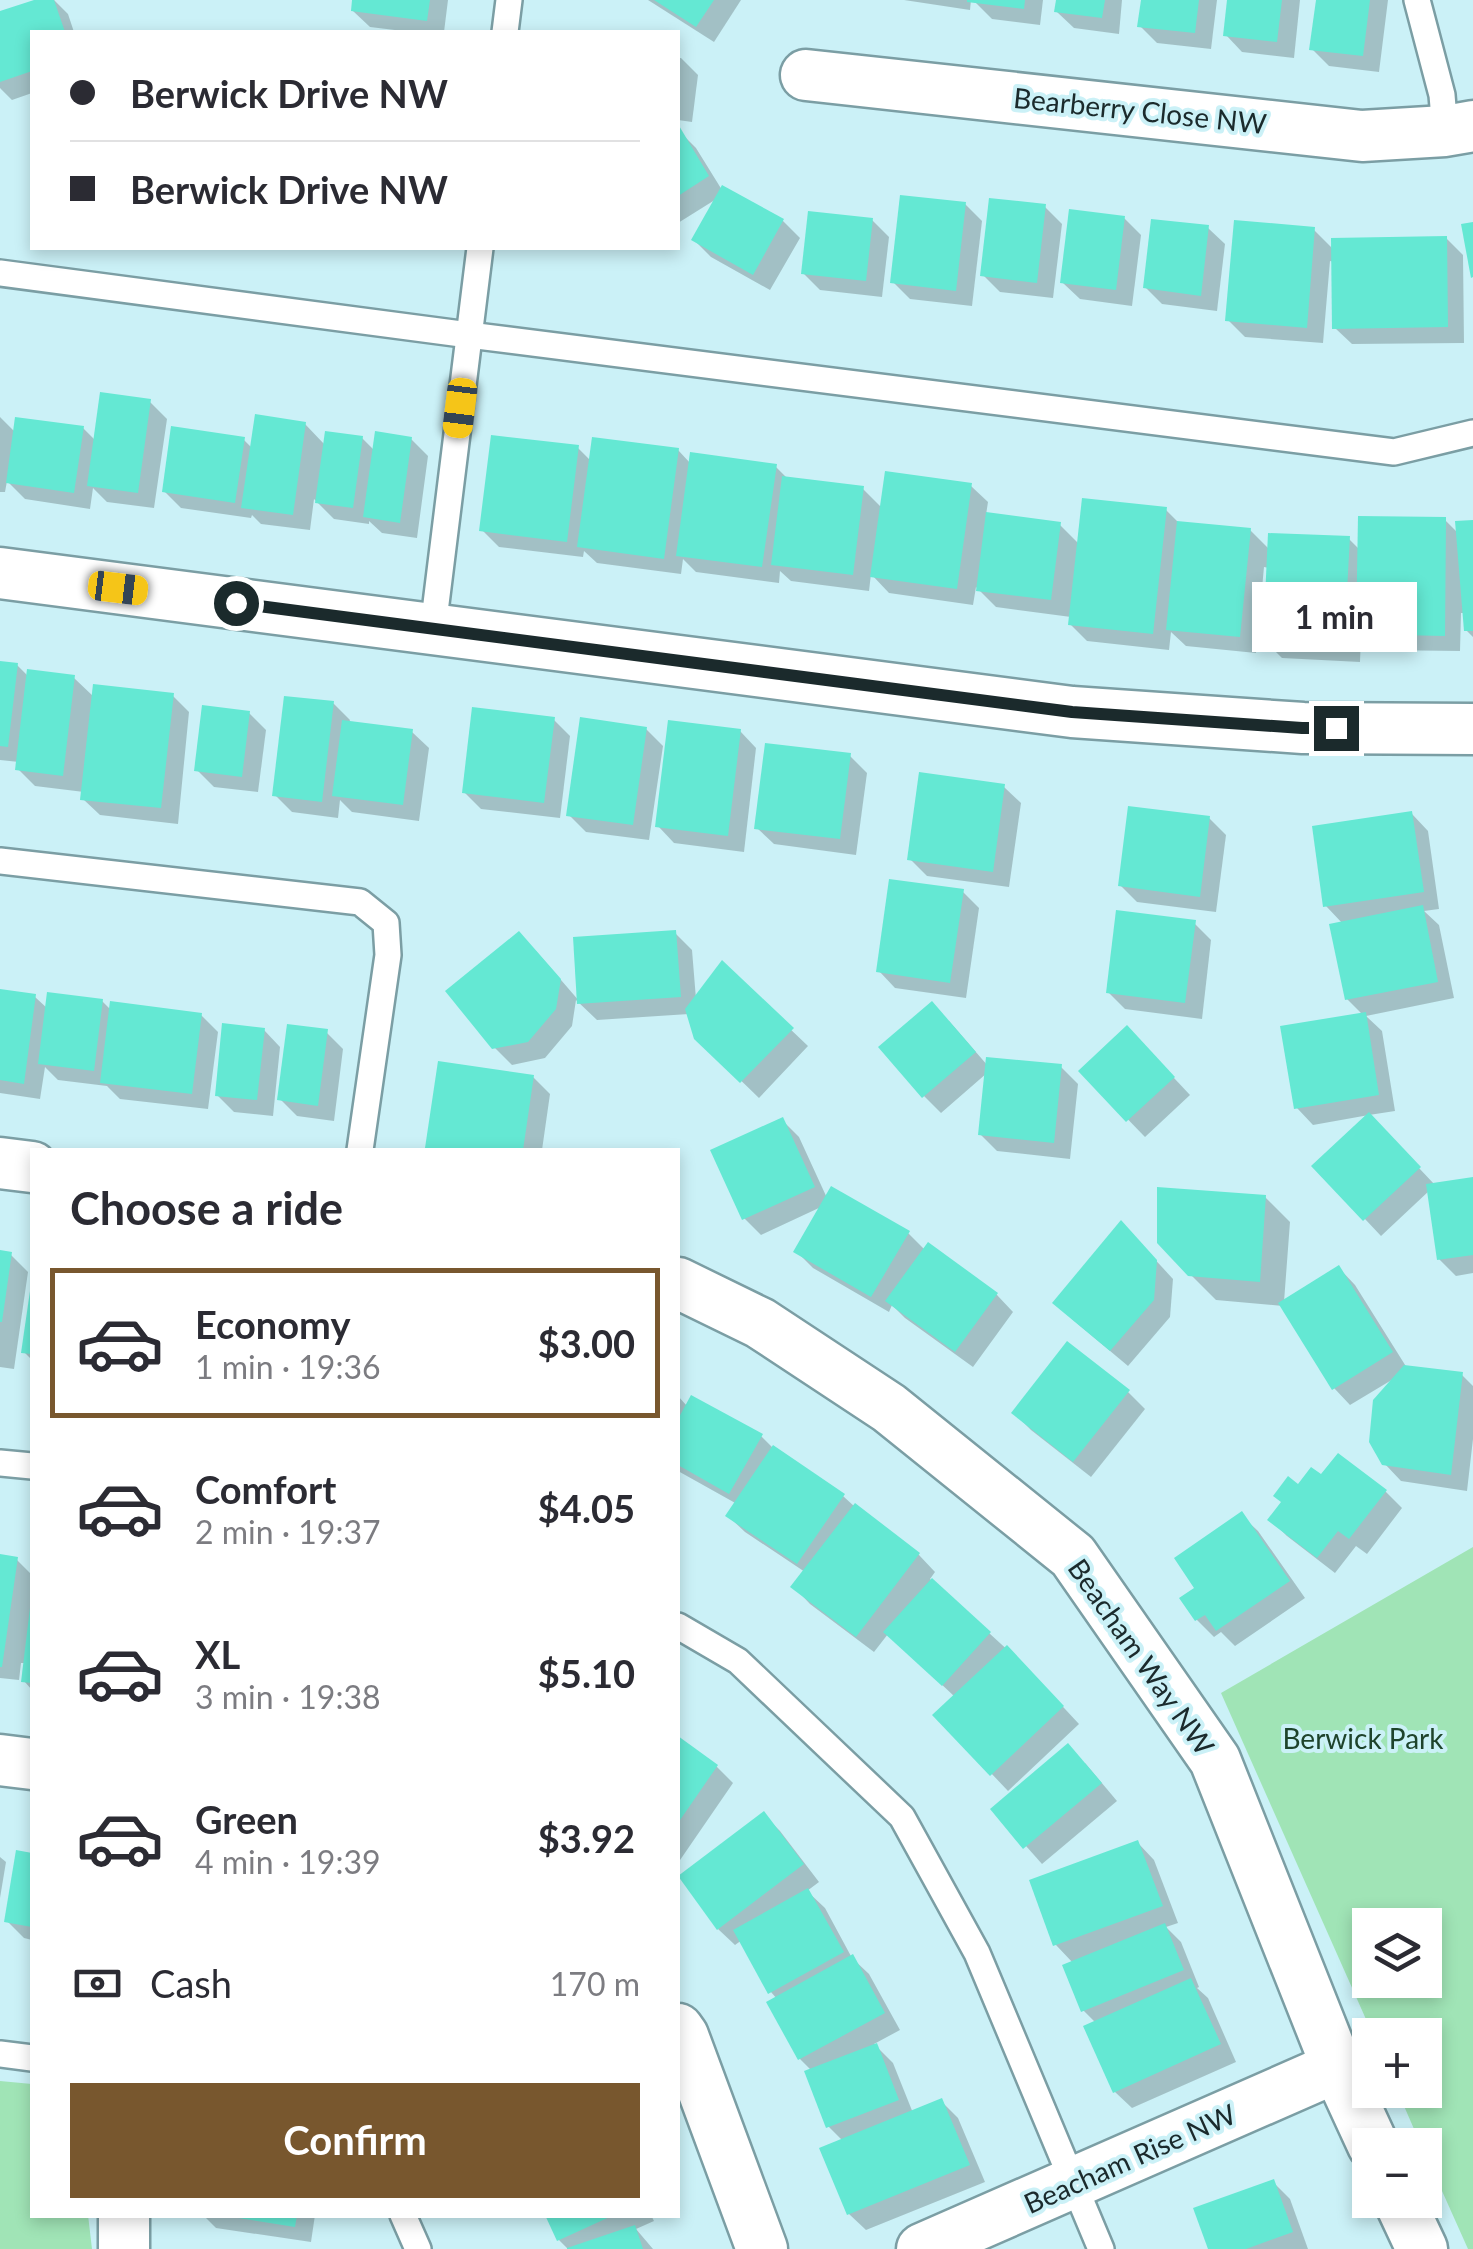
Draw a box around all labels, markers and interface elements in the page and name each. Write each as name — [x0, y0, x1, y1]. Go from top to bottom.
text: Berwick Drive NW — [130, 70, 448, 116]
street label: Bearberry Close NW — [1012, 80, 1268, 140]
text: Berwick Drive NW — [130, 166, 448, 212]
car — [441, 376, 479, 440]
car — [86, 569, 150, 607]
route start — [214, 581, 259, 626]
callout: 1 min — [1254, 583, 1418, 653]
text: 1 min — [1295, 597, 1374, 636]
route end — [1314, 706, 1359, 751]
text: Choose a ride — [70, 1181, 343, 1235]
icon: car — [75, 1298, 165, 1388]
text: Economy — [195, 1301, 350, 1347]
text: $3.00 — [538, 1320, 635, 1366]
text: 1 min · 19:36 — [195, 1347, 381, 1386]
icon: car — [75, 1463, 165, 1553]
text: Comfort — [195, 1466, 336, 1512]
text: $4.05 — [538, 1485, 635, 1531]
text: 2 min · 19:37 — [195, 1512, 381, 1551]
street label: Beacham Way NW — [1061, 1552, 1222, 1761]
icon: car — [75, 1628, 165, 1718]
text: XL — [195, 1631, 240, 1677]
text: $5.10 — [538, 1650, 635, 1696]
text: 3 min · 19:38 — [195, 1677, 381, 1716]
park label: Berwick Park — [1282, 1721, 1444, 1755]
icon: car — [75, 1793, 165, 1883]
text: Green — [195, 1796, 298, 1842]
text: $3.92 — [538, 1815, 635, 1861]
text: 4 min · 19:39 — [195, 1842, 381, 1881]
map controls — [1352, 1908, 1442, 2218]
button: layers — [1352, 1908, 1442, 1998]
icon: cash — [70, 1956, 125, 2011]
text: Cash — [150, 1960, 232, 2006]
text: 170 m — [550, 1964, 640, 2003]
button: + — [1352, 2018, 1442, 2108]
button: Confirm — [70, 2083, 640, 2198]
street label: Beacham Rise NW — [1018, 2096, 1241, 2220]
button: − — [1352, 2128, 1442, 2218]

